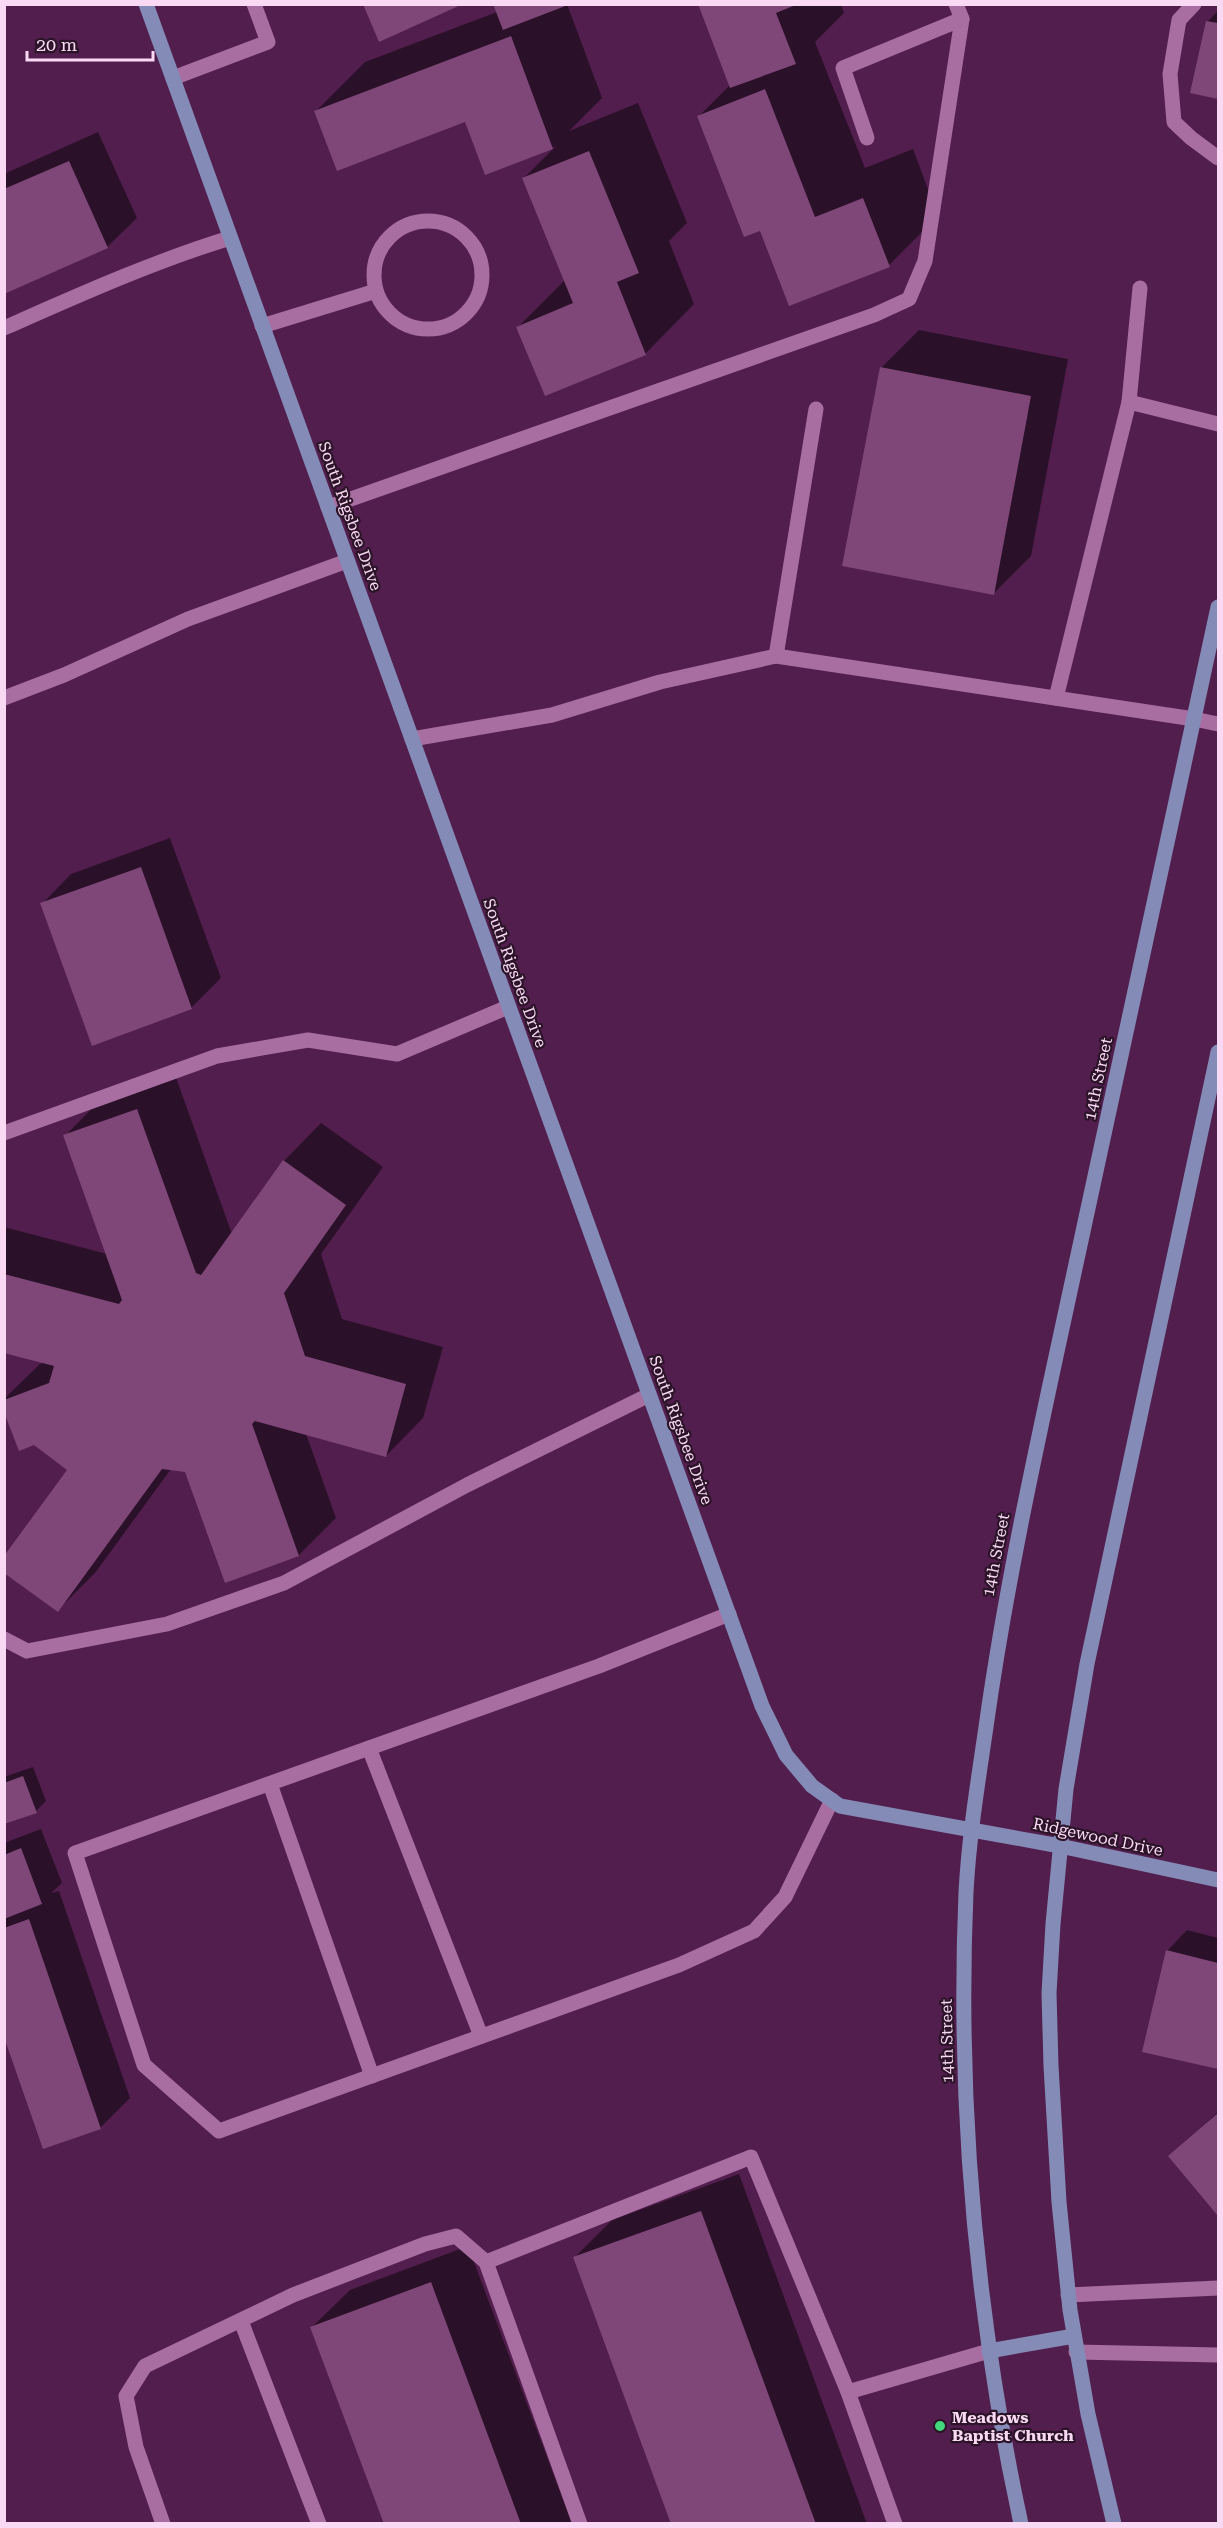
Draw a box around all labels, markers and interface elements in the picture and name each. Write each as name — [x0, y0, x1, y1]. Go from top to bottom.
scale bar — [27, 24, 153, 62]
text: 20 m — [36, 34, 77, 55]
street label: South Rigsbee Drive — [314, 439, 386, 593]
street label: South Rigsbee Drive — [479, 896, 551, 1050]
street label: 14th Street — [1080, 1036, 1116, 1122]
street label: South Rigsbee Drive — [645, 1353, 717, 1507]
street label: 14th Street — [979, 1512, 1013, 1598]
street label: Ridgewood Drive — [1031, 1814, 1165, 1860]
street label: 14th Street — [937, 1999, 957, 2083]
place label: Meadows Baptist Church — [952, 2408, 1074, 2445]
marker: Meadows Baptist Church — [933, 2419, 947, 2433]

